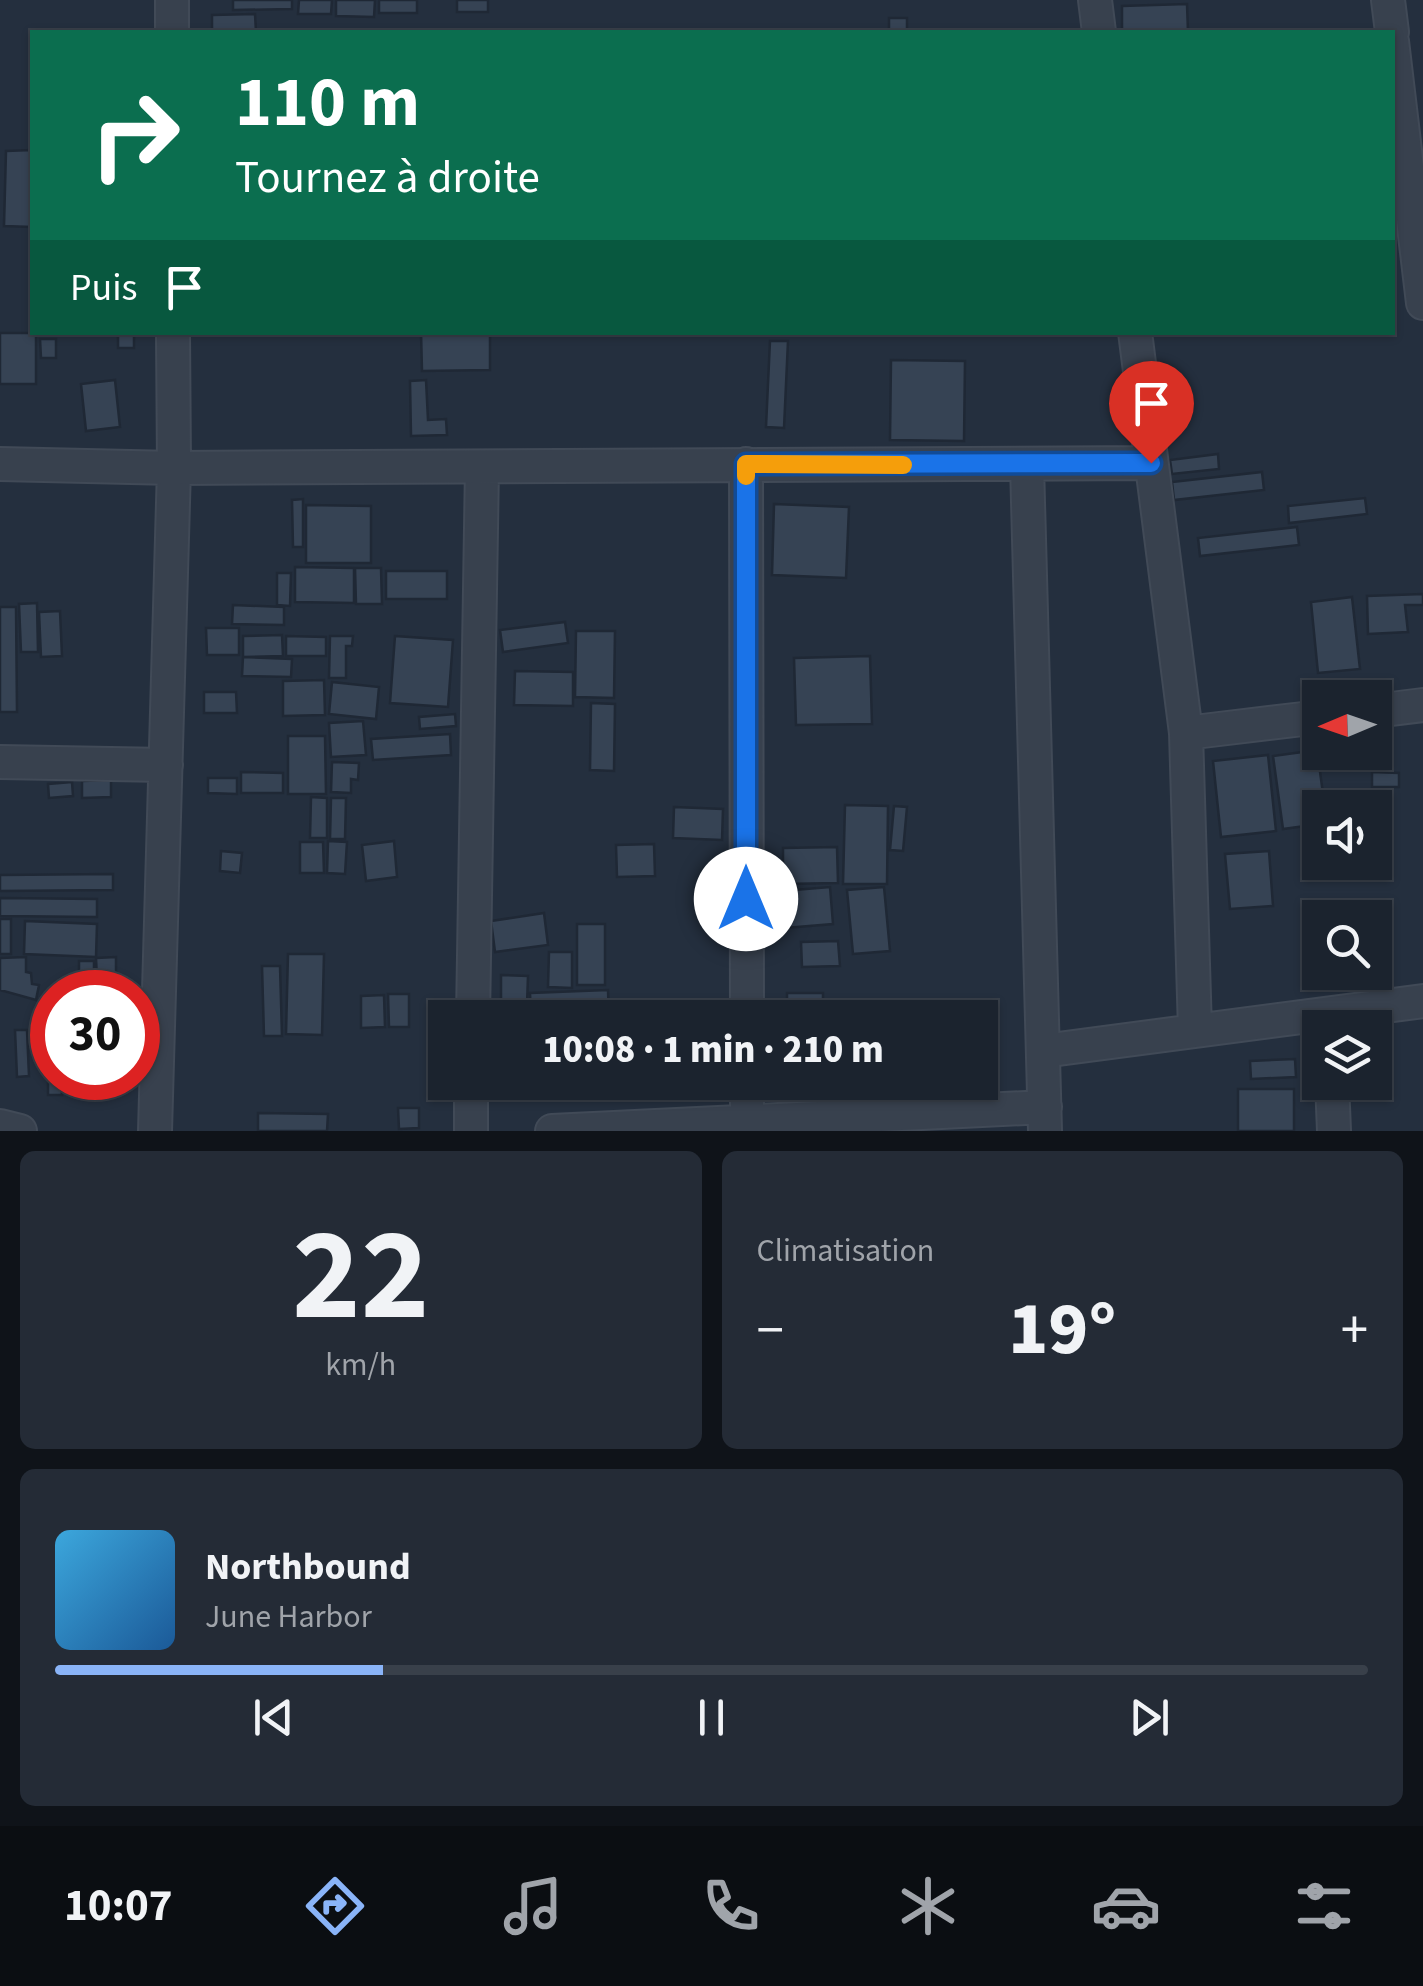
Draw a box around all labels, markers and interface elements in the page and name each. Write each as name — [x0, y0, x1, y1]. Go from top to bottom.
text: 110 m — [235, 53, 420, 153]
icon: right — [70, 70, 200, 200]
text: Tournez à droite — [235, 146, 540, 210]
icon: arrive — [157, 260, 212, 315]
text: Puis — [70, 261, 137, 315]
pin — [1109, 361, 1194, 464]
icon: arrive — [1124, 376, 1179, 431]
north arrow — [1302, 680, 1392, 770]
map controls — [1302, 680, 1392, 1100]
button: sound — [1302, 790, 1392, 880]
position arrow — [694, 847, 798, 951]
button: search — [1302, 900, 1392, 990]
speed limit sign: 30 — [30, 970, 160, 1100]
button: layers — [1302, 1010, 1392, 1100]
text: 10:08 · 1 min · 210 m — [542, 1023, 884, 1077]
text: 22 — [292, 1184, 429, 1369]
text: Climatisation — [757, 1228, 934, 1274]
text: 19° — [1008, 1276, 1116, 1383]
text: − — [757, 1292, 784, 1370]
text: + — [1341, 1292, 1368, 1370]
text: km/h — [325, 1342, 396, 1388]
text: Northbound — [205, 1540, 411, 1594]
text: June Harbor — [205, 1594, 372, 1640]
icon: previous — [246, 1690, 301, 1745]
icon: pause — [684, 1690, 739, 1745]
icon: next — [1122, 1690, 1177, 1745]
icon: directions — [300, 1871, 370, 1941]
icon: music — [498, 1871, 568, 1941]
icon: phone — [696, 1871, 766, 1941]
icon: climate — [893, 1871, 963, 1941]
icon: car — [1091, 1871, 1161, 1941]
icon: filters — [1289, 1871, 1359, 1941]
text: 10:07 — [64, 1874, 172, 1938]

